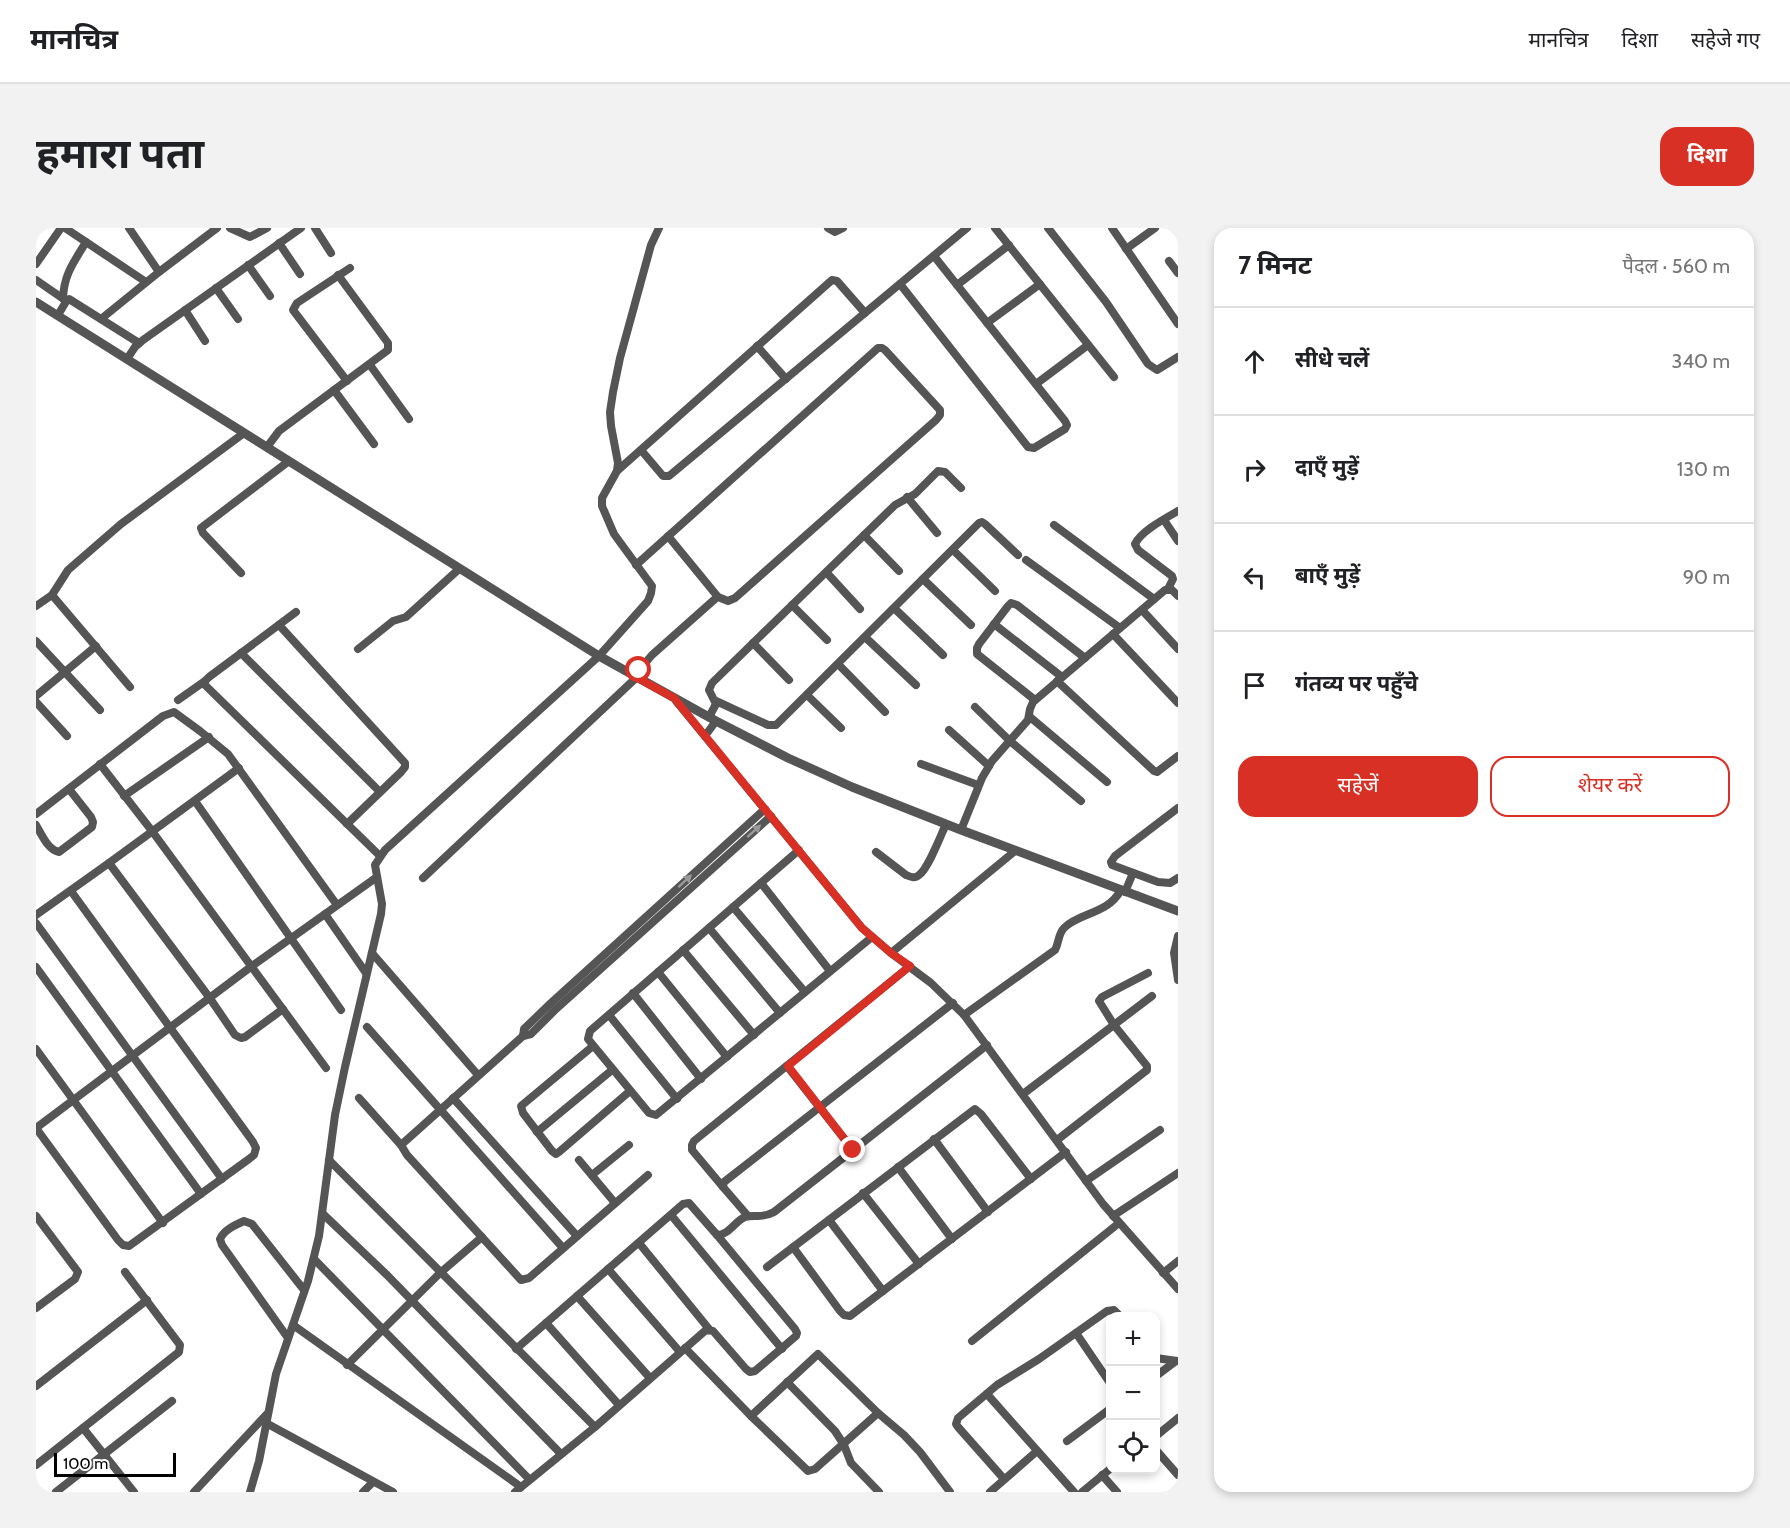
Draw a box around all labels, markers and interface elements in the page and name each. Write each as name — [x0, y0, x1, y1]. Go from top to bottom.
text: मानचित्र — [30, 22, 118, 56]
text: मानचित्र — [1529, 27, 1589, 52]
text: दिशा — [1622, 27, 1658, 52]
text: सहेजे गए — [1691, 27, 1760, 52]
text: हमारा पता — [36, 127, 204, 179]
button: दिशा — [1660, 127, 1754, 186]
text: 7 मिनट — [1238, 249, 1312, 281]
text: पैदल · 560 m — [1623, 254, 1730, 278]
icon: ahead — [1238, 345, 1271, 378]
text: सीधे चलें — [1295, 346, 1369, 373]
text: 340 m — [1672, 349, 1730, 373]
icon: right — [1238, 453, 1271, 486]
text: दाएँ मुड़ें — [1295, 454, 1359, 481]
text: 130 m — [1677, 457, 1730, 481]
icon: left — [1238, 561, 1271, 594]
text: बाएँ मुड़ें — [1295, 562, 1360, 589]
text: 90 m — [1683, 565, 1730, 589]
route start — [625, 656, 651, 682]
icon: arrive — [1238, 669, 1271, 702]
text: गंतव्य पर पहुँचे — [1295, 670, 1418, 697]
button: सहेजें — [1238, 756, 1478, 817]
button: शेयर करें — [1490, 756, 1730, 817]
one-way arrow — [746, 825, 761, 838]
one-way arrow — [678, 874, 693, 888]
route end — [839, 1136, 865, 1162]
map controls — [1106, 1312, 1160, 1474]
button: + — [1106, 1312, 1160, 1366]
button: − — [1106, 1366, 1160, 1420]
button: locate — [1106, 1420, 1160, 1474]
scale bar — [54, 1450, 176, 1478]
text: 100 m — [63, 1454, 108, 1473]

